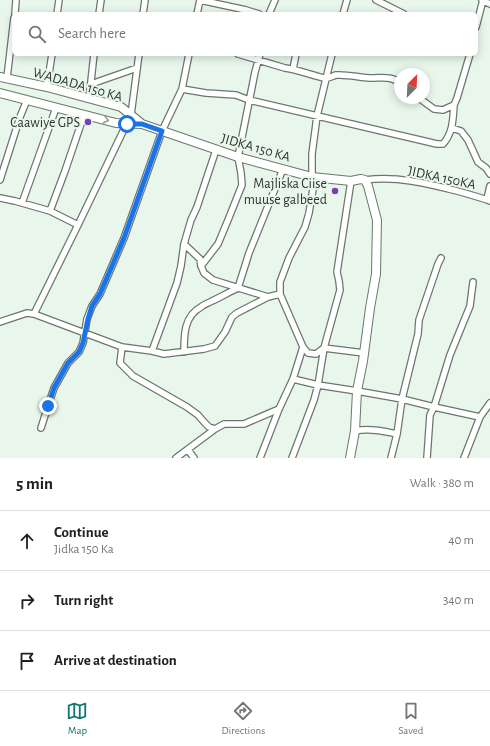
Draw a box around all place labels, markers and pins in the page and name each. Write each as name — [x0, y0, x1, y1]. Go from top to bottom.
place label: Caawiye GPS — [10, 116, 80, 130]
marker: Caawiye GPS — [83, 117, 93, 127]
place label: Majliska Ciise muuse galbeed — [244, 177, 327, 207]
marker: Majliska Ciise muuse galbeed — [330, 186, 340, 196]

